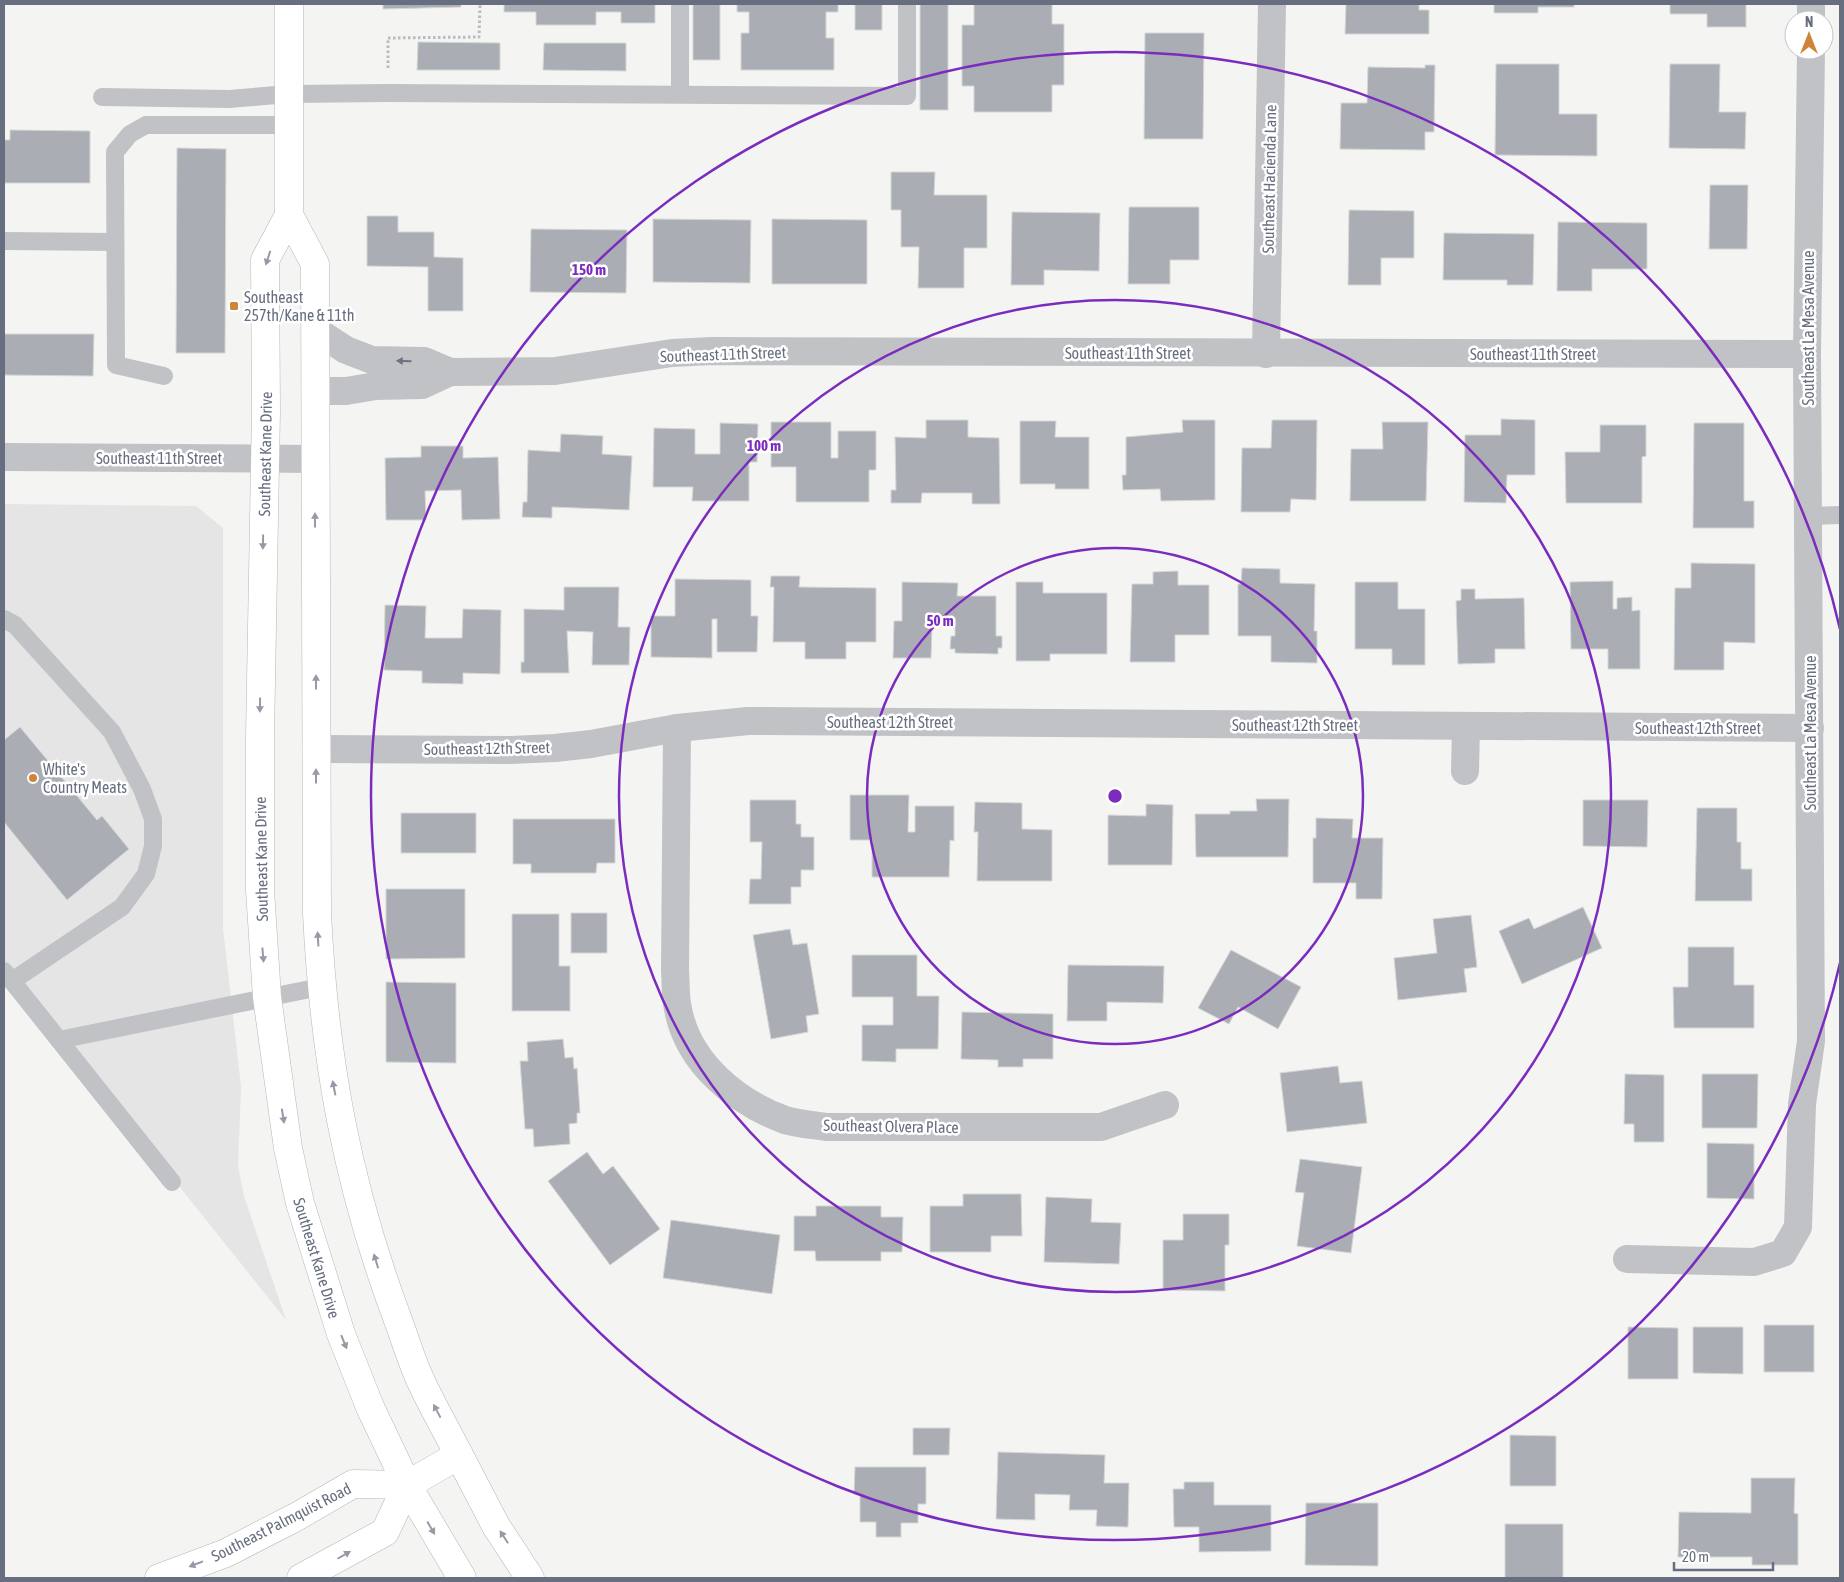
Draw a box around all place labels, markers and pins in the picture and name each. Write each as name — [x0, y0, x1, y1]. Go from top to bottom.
place label: Southeast 257th/Kane & 11th — [244, 288, 354, 324]
marker: Southeast 257th/Kane & 11th — [228, 300, 240, 312]
place label: White's Country Meats — [43, 760, 127, 797]
marker: White's Country Meats — [27, 772, 39, 784]
centre of rings — [1106, 787, 1124, 805]

